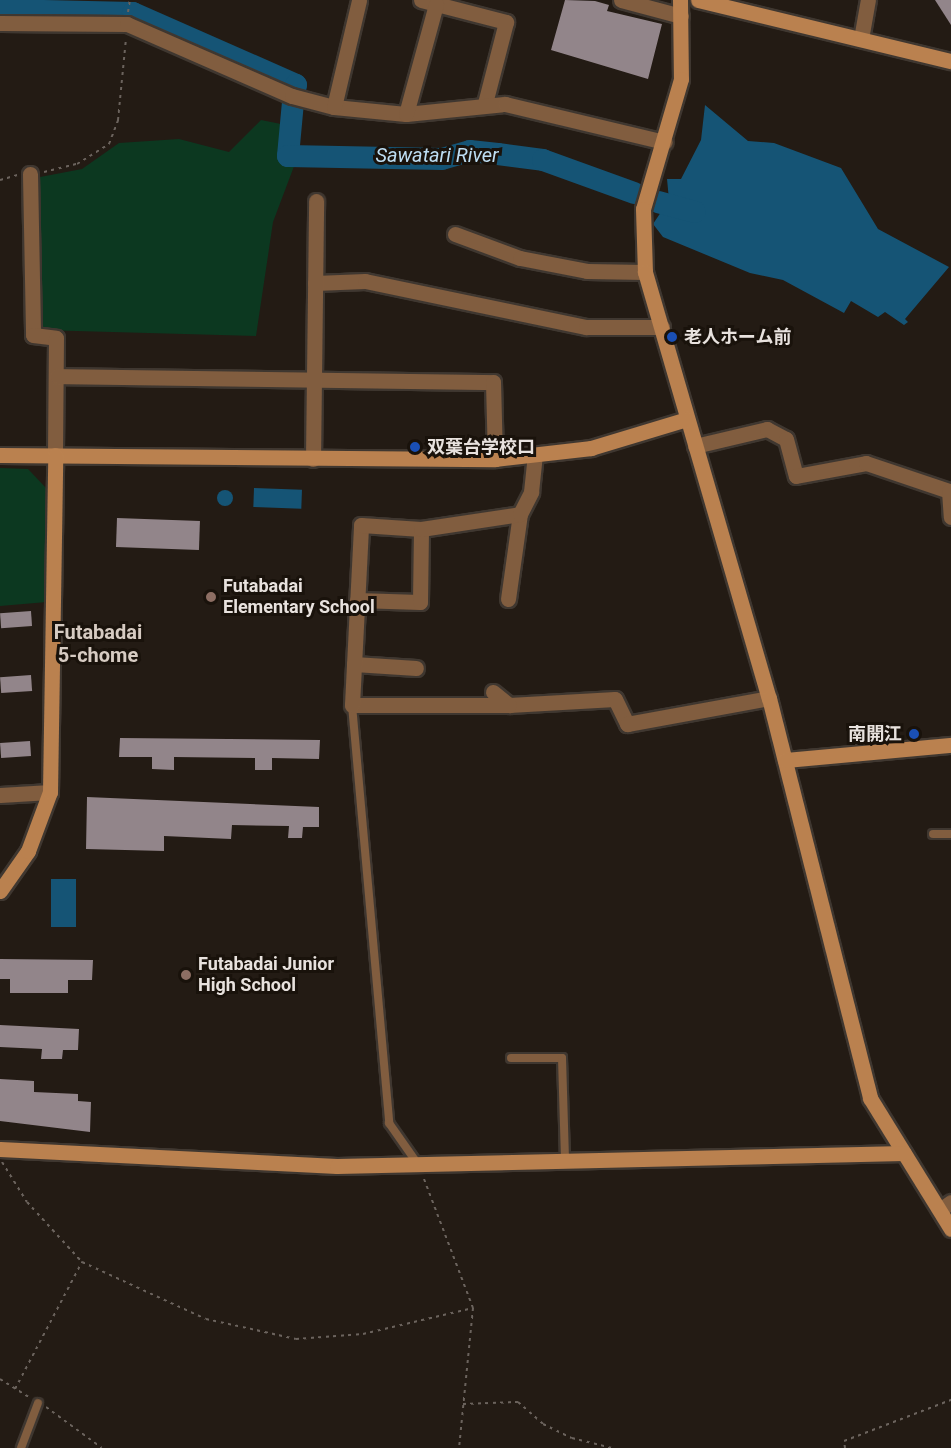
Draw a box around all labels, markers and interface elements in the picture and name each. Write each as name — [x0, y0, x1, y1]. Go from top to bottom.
water label: Sawatari River — [375, 143, 499, 167]
place label: 老人ホーム前 — [684, 326, 792, 348]
marker: 老人ホーム前 — [665, 330, 679, 344]
place label: 双葉台学校口 — [427, 436, 535, 458]
marker: 双葉台学校口 — [408, 440, 422, 454]
place label: Futabadai Elementary School — [223, 576, 375, 618]
marker: Futabadai Elementary School — [204, 590, 218, 604]
district label: Futabadai 5-chome — [54, 620, 142, 667]
place label: 南開江 — [848, 723, 902, 745]
marker: 南開江 — [907, 727, 921, 741]
place label: Futabadai Junior High School — [198, 954, 334, 996]
marker: Futabadai Junior High School — [179, 968, 193, 982]

